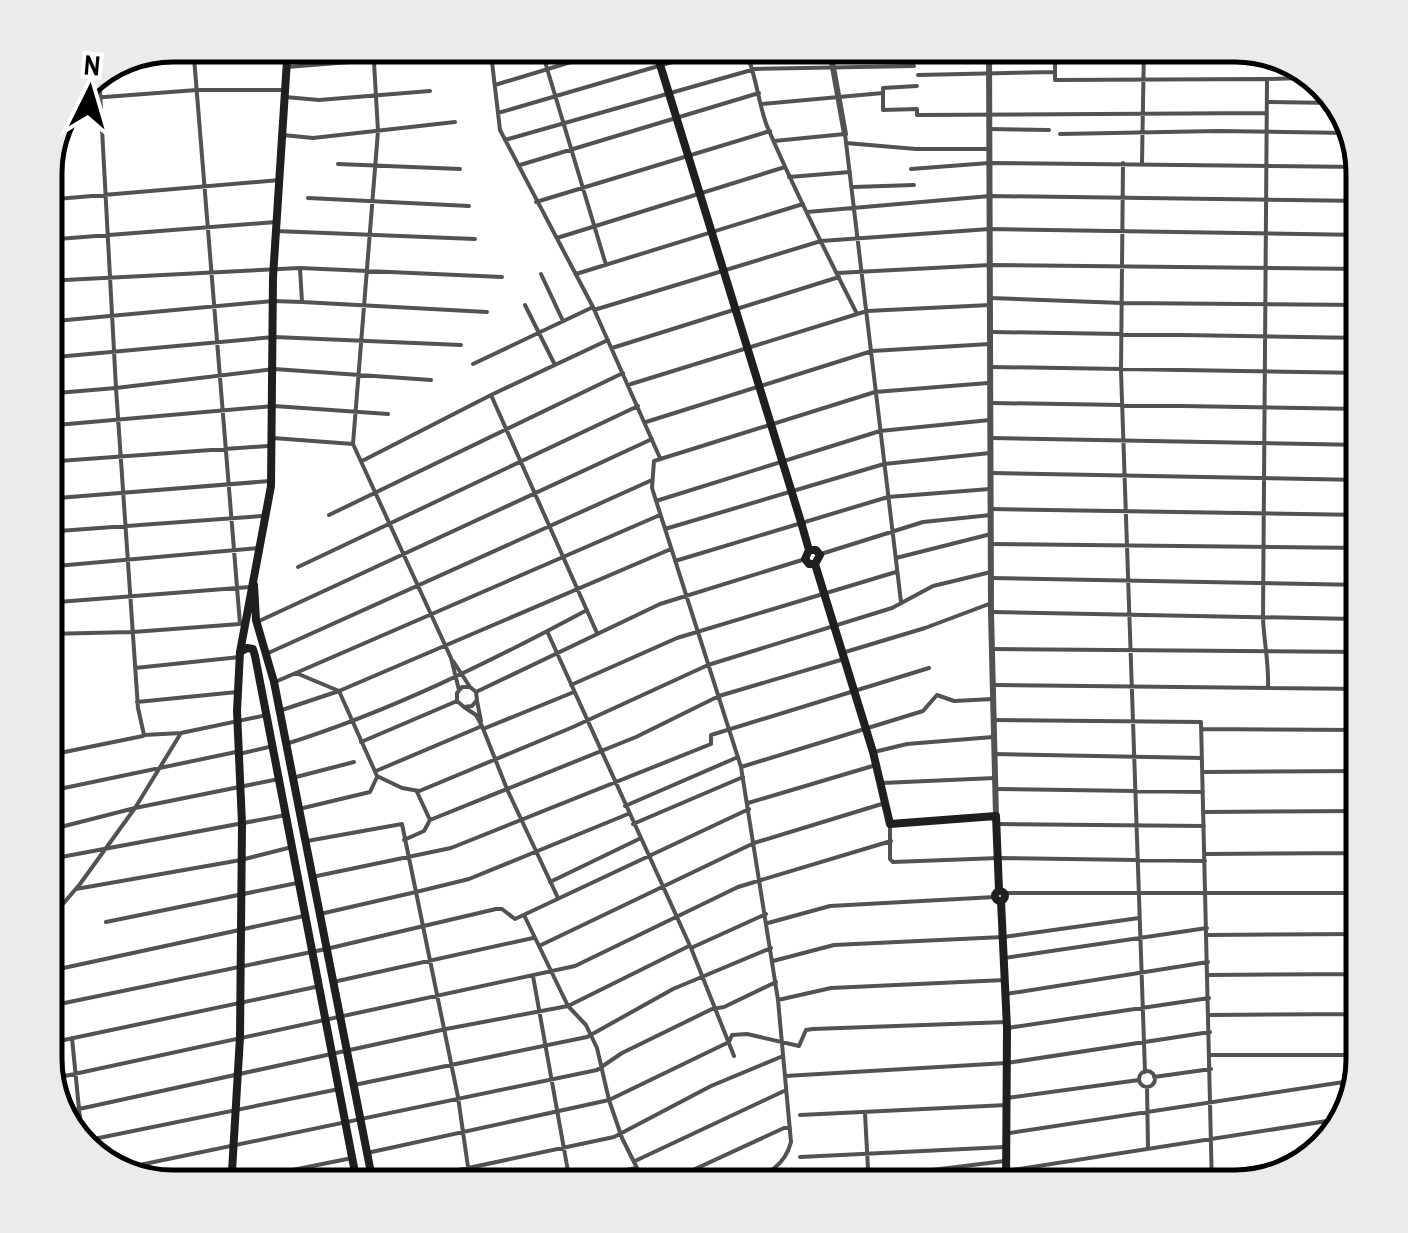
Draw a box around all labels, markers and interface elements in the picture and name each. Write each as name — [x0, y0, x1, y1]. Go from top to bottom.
north arrow — [40, 40, 140, 140]
text: N — [82, 45, 102, 85]

